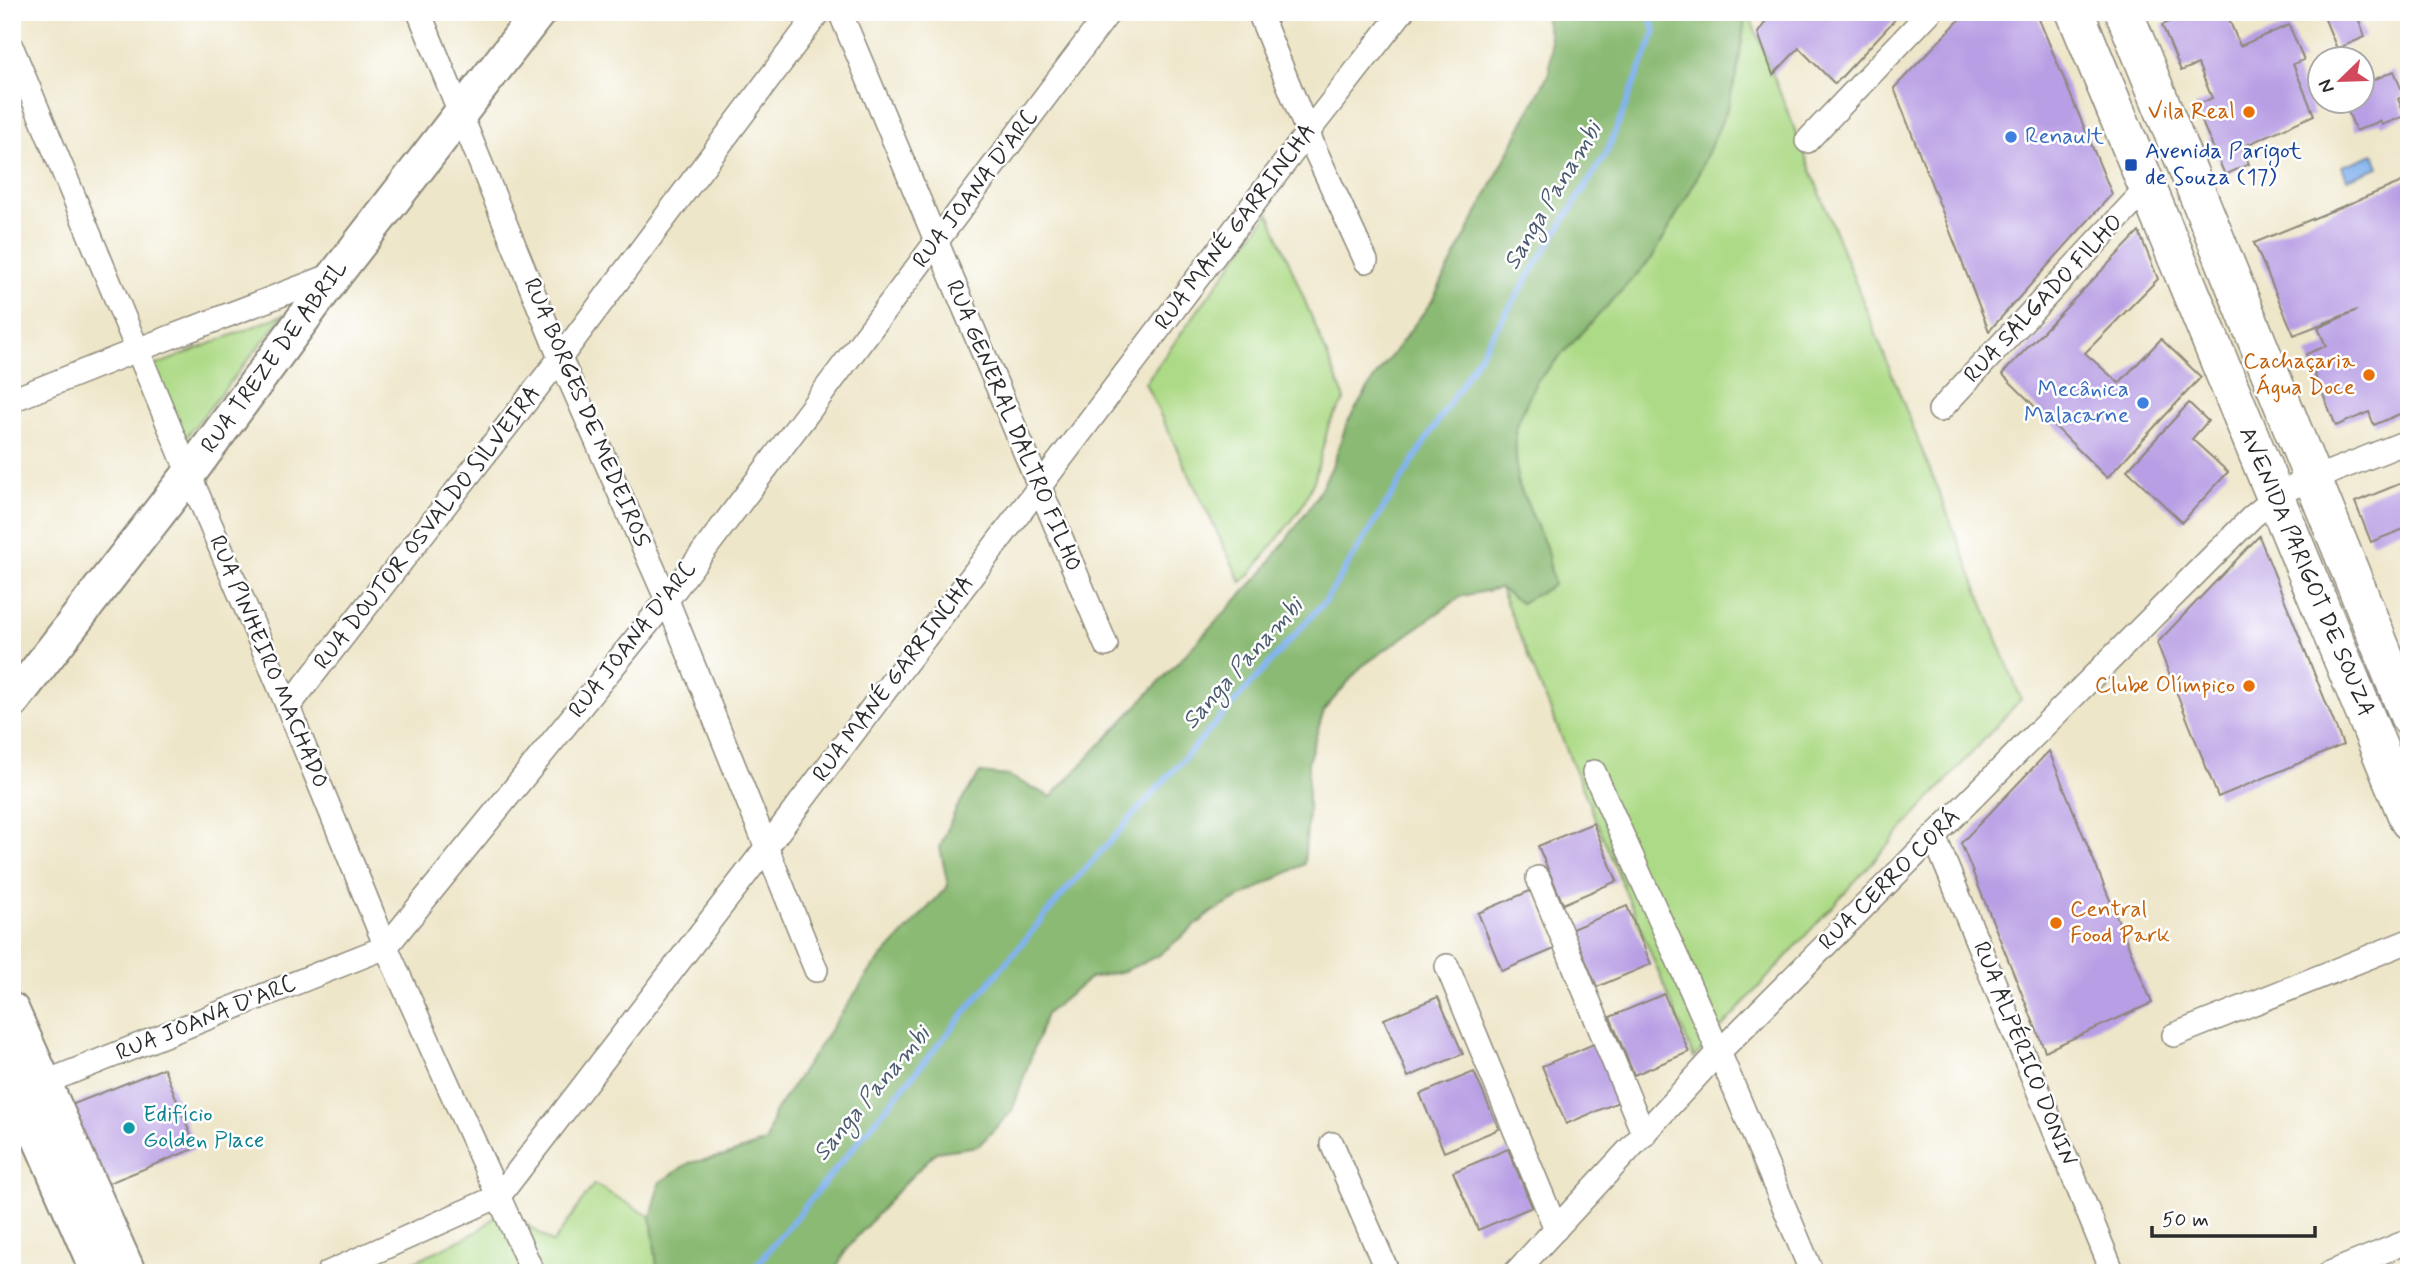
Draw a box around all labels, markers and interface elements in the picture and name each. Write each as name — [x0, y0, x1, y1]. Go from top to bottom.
north arrow — [2306, 46, 2376, 116]
text: N — [2313, 75, 2341, 97]
place label: Vila Real — [2148, 97, 2235, 127]
street label: RUA JOANA D'ARC — [907, 104, 1045, 274]
marker: Vila Real — [2241, 104, 2257, 120]
water label: Sanga Panambi — [1497, 115, 1612, 277]
street label: RUA MANÉ GARRINCHA — [1148, 117, 1324, 336]
place label: Renault — [2025, 122, 2104, 152]
marker: Renault — [2003, 129, 2019, 145]
place label: Avenida Parigot de Souza (17) — [2145, 137, 2302, 193]
marker: Avenida Parigot de Souza (17) — [2123, 157, 2139, 173]
street label: RUA SALGADO FILHO — [1958, 208, 2130, 390]
street label: RUA TREZE DE ABRIL — [195, 255, 355, 459]
street label: RUA BORGES DE MEDEIROS — [516, 274, 656, 552]
street label: RUA GENERAL DALTRO FILHO — [938, 276, 1088, 576]
place label: Cachaçaria Água Doce — [2243, 347, 2355, 403]
marker: Cachaçaria Água Doce — [2361, 367, 2377, 383]
place label: Mecânica Malacarne — [2024, 375, 2129, 431]
street label: RUA DOUTOR OSVALDO SILVEIRA — [308, 380, 548, 676]
marker: Mecânica Malacarne — [2135, 395, 2151, 411]
street label: AVENIDA PARIGOT DE SOUZA — [2231, 422, 2381, 722]
street label: RUA PINHEIRO MACHADO — [201, 531, 335, 793]
street label: RUA JOANA D'ARC — [562, 555, 704, 725]
street label: RUA MANÉ GARRINCHA — [806, 569, 982, 788]
water label: Sanga Panambi — [1176, 591, 1313, 738]
place label: Clube Olímpico — [2095, 671, 2235, 701]
marker: Clube Olímpico — [2241, 678, 2257, 694]
street label: RUA CERRO CORÁ — [1813, 803, 1967, 957]
place label: Central Food Park — [2070, 895, 2170, 951]
marker: Central Food Park — [2048, 915, 2064, 931]
street label: RUA ALPÉRICO DONIN — [1965, 937, 2084, 1171]
street label: RUA JOANA D'ARC — [112, 969, 300, 1069]
water label: Sanga Panambi — [806, 1019, 940, 1169]
place label: Edifício Golden Place — [143, 1100, 264, 1156]
marker: Edifício Golden Place — [121, 1120, 137, 1136]
scale bar — [2152, 1194, 2314, 1238]
text: 50 m — [2162, 1206, 2209, 1234]

